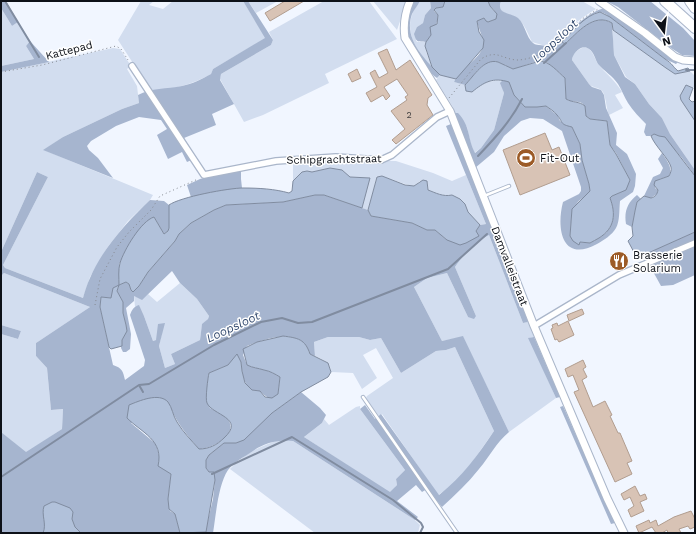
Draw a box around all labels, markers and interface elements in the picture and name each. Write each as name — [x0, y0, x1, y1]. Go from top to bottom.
north arrow — [644, 12, 684, 52]
water label: Loopsloot — [529, 16, 581, 66]
text: N — [661, 34, 672, 49]
street label: Kattepad — [44, 38, 94, 63]
house number: 2 — [406, 110, 412, 120]
sports icon: Fit-Out — [515, 147, 537, 169]
street label: Schipgrachtstraat — [286, 152, 382, 167]
place label: Fit-Out — [540, 152, 580, 165]
street label: Damvalleistraat — [488, 225, 531, 308]
place label: Brasserie Solarium — [633, 249, 682, 275]
restaurant icon: Brasserie Solarium — [608, 250, 630, 272]
water label: Loopsloot — [204, 309, 262, 345]

